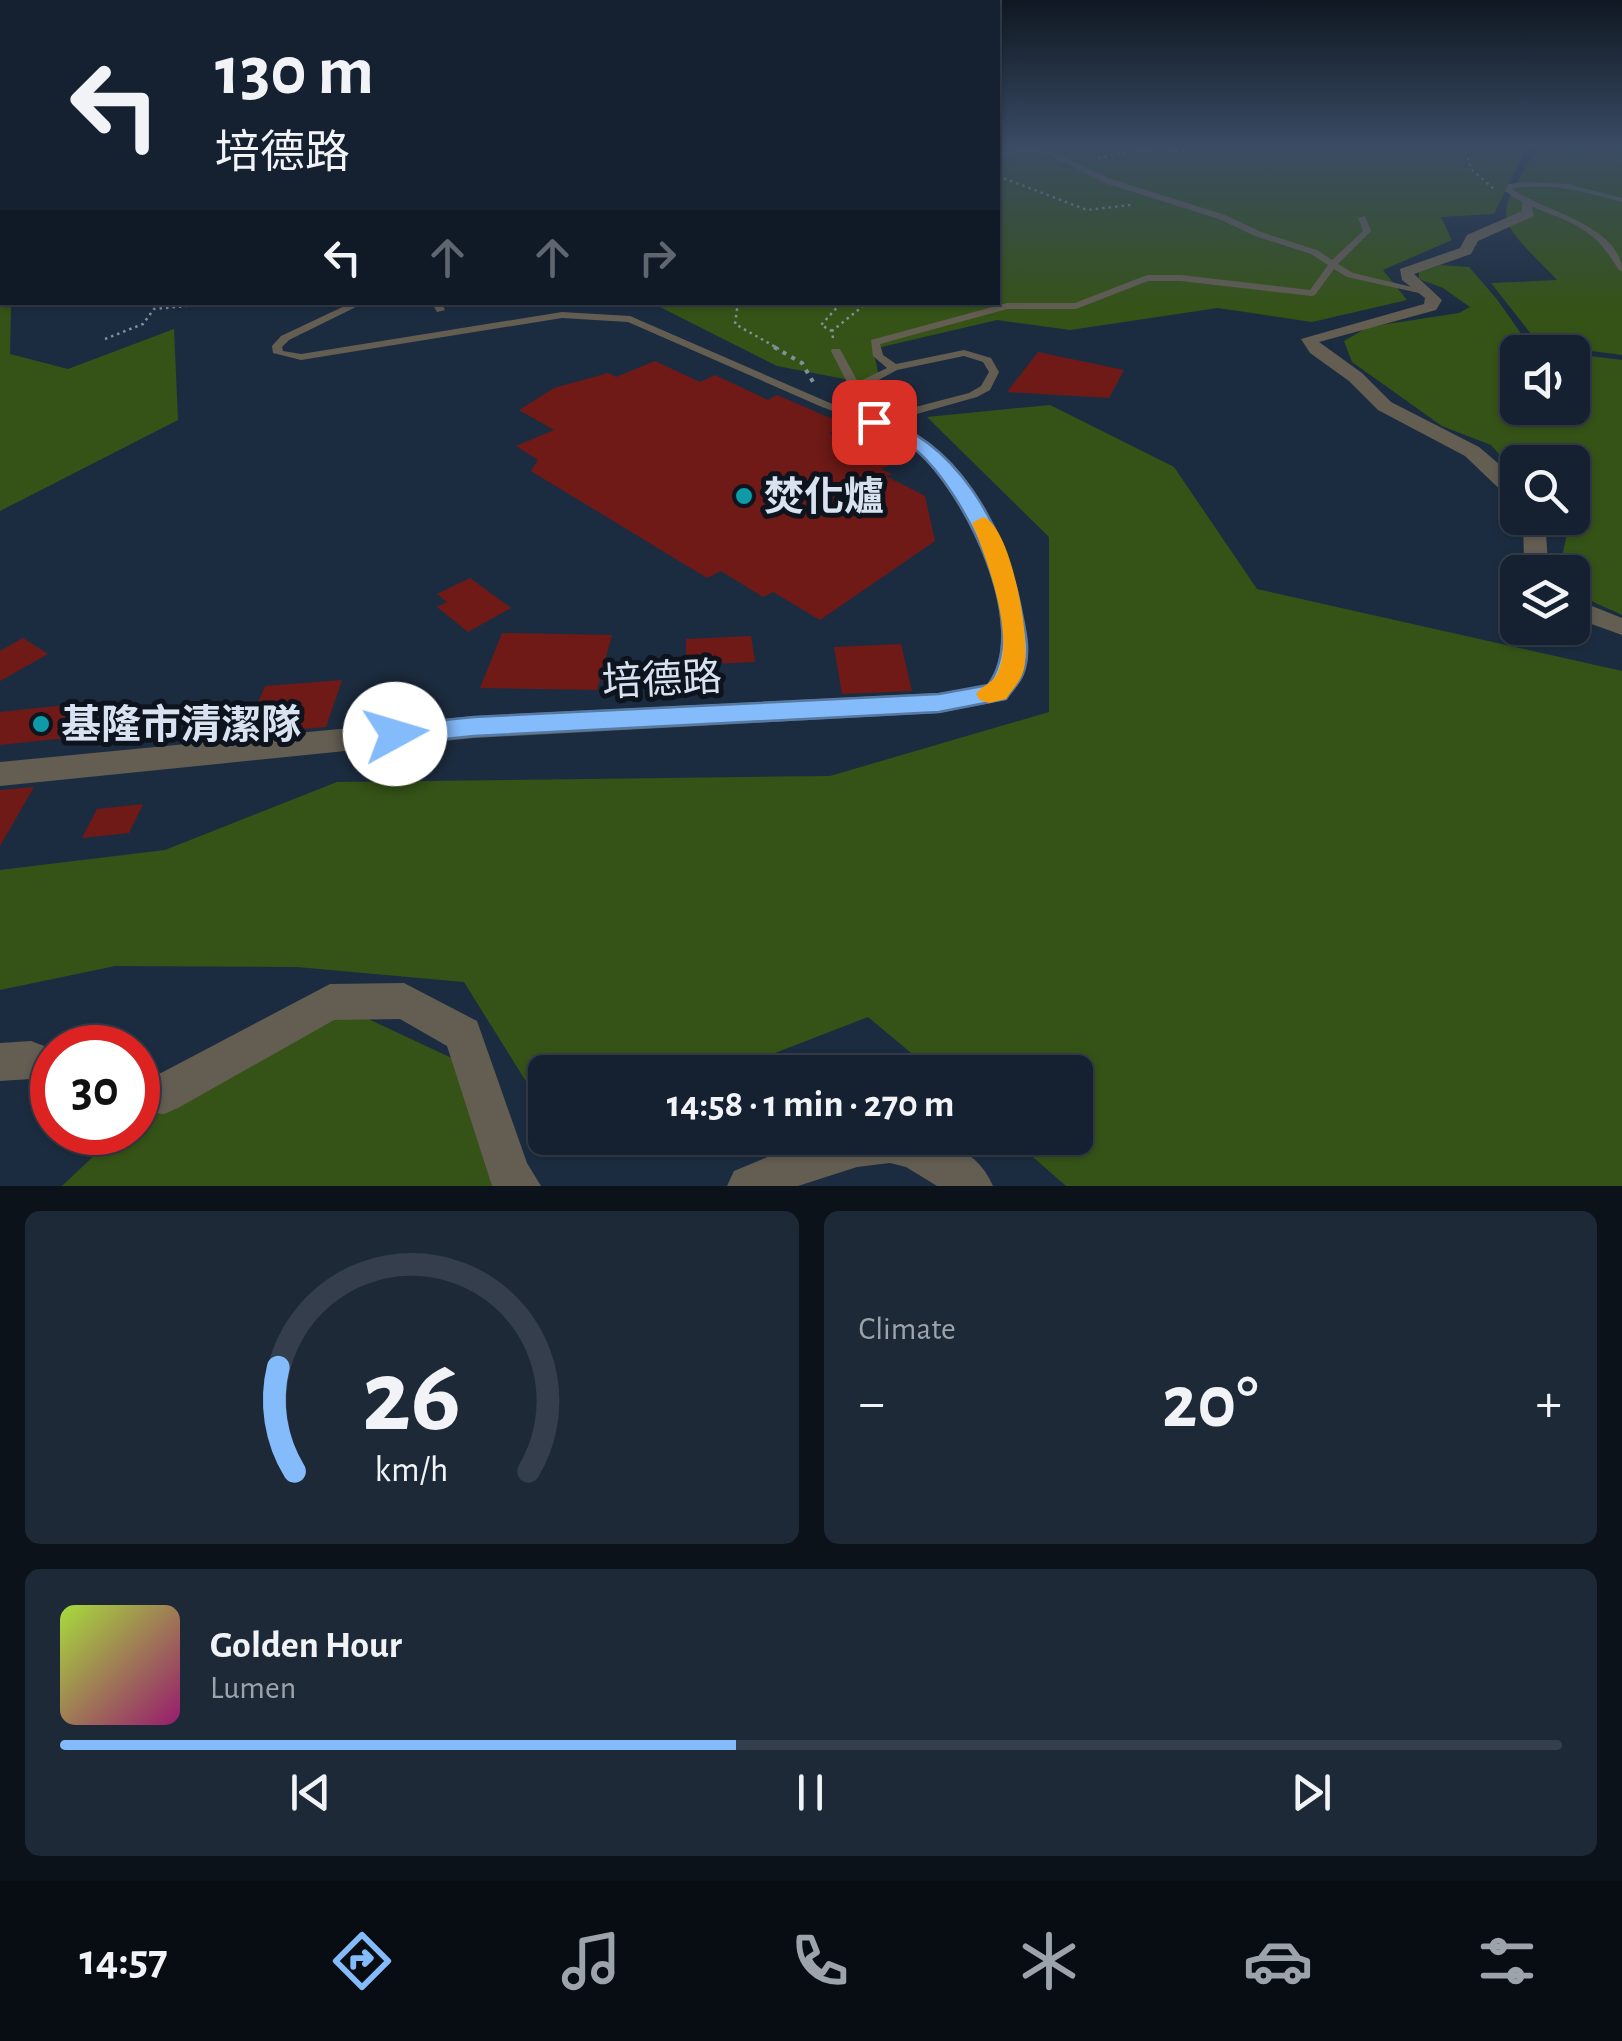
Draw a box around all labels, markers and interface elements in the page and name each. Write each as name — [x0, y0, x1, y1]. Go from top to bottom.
text: 130 m — [215, 37, 374, 107]
icon: left — [50, 40, 180, 170]
text: 培德路 — [215, 131, 350, 176]
icon: left — [315, 230, 370, 285]
icon: ahead — [420, 230, 475, 285]
icon: ahead — [525, 230, 580, 285]
icon: right — [630, 230, 685, 285]
map controls — [1500, 335, 1590, 645]
button: sound — [1500, 335, 1590, 425]
pin — [832, 380, 917, 465]
icon: arrive — [847, 395, 902, 450]
button: search — [1500, 445, 1590, 535]
place label: 焚化爐 — [764, 475, 884, 518]
marker: 焚化爐 — [733, 485, 755, 507]
button: layers — [1500, 555, 1590, 645]
street label: 培德路 — [601, 656, 723, 704]
position arrow — [343, 682, 447, 786]
place label: 基隆市清潔隊 — [61, 703, 301, 746]
marker: 基隆市清潔隊 — [30, 713, 52, 735]
speed limit sign: 30 — [30, 1025, 160, 1155]
text: 14:58 · 1 min · 270 m — [667, 1086, 954, 1124]
text: Climate — [859, 1313, 956, 1345]
text: 26 — [362, 1346, 461, 1450]
text: 20° — [1162, 1366, 1258, 1441]
text: − — [859, 1376, 885, 1431]
text: + — [1536, 1376, 1562, 1431]
text: km/h — [375, 1452, 449, 1488]
text: Golden Hour — [210, 1627, 402, 1665]
text: Lumen — [210, 1672, 296, 1704]
icon: previous — [283, 1765, 338, 1820]
icon: pause — [783, 1765, 838, 1820]
icon: next — [1284, 1765, 1339, 1820]
icon: directions — [327, 1926, 397, 1996]
icon: music — [556, 1926, 626, 1996]
icon: phone — [785, 1926, 855, 1996]
icon: climate — [1014, 1926, 1084, 1996]
icon: car — [1243, 1926, 1313, 1996]
icon: filters — [1472, 1926, 1542, 1996]
text: 14:57 — [80, 1938, 168, 1983]

